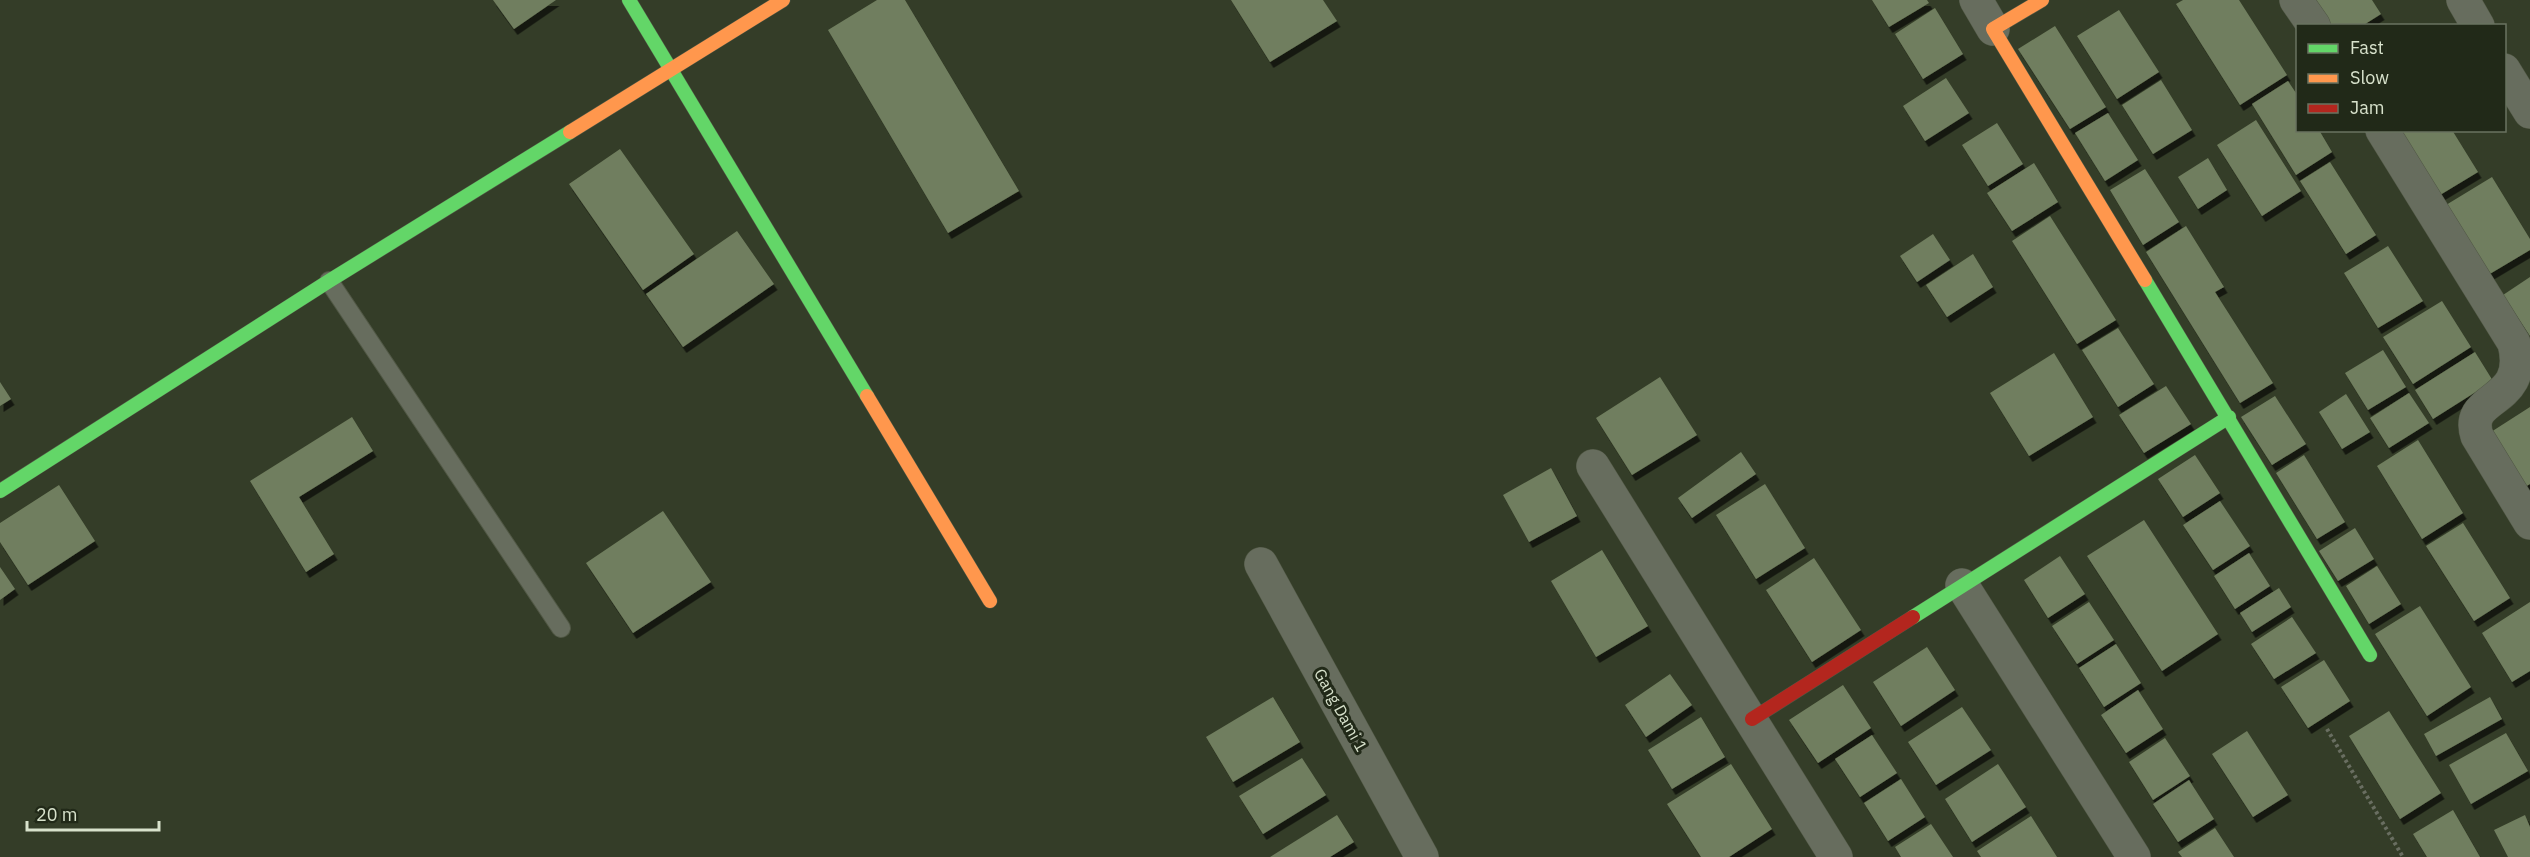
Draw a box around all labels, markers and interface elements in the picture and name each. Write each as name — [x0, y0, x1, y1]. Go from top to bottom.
legend — [2296, 24, 2506, 132]
text: Fast — [2350, 36, 2384, 59]
text: Slow — [2350, 66, 2389, 89]
text: Jam — [2350, 96, 2385, 119]
street label: Gang Dami 1 — [1310, 665, 1372, 755]
scale bar — [27, 794, 159, 832]
text: 20 m — [36, 803, 78, 826]

